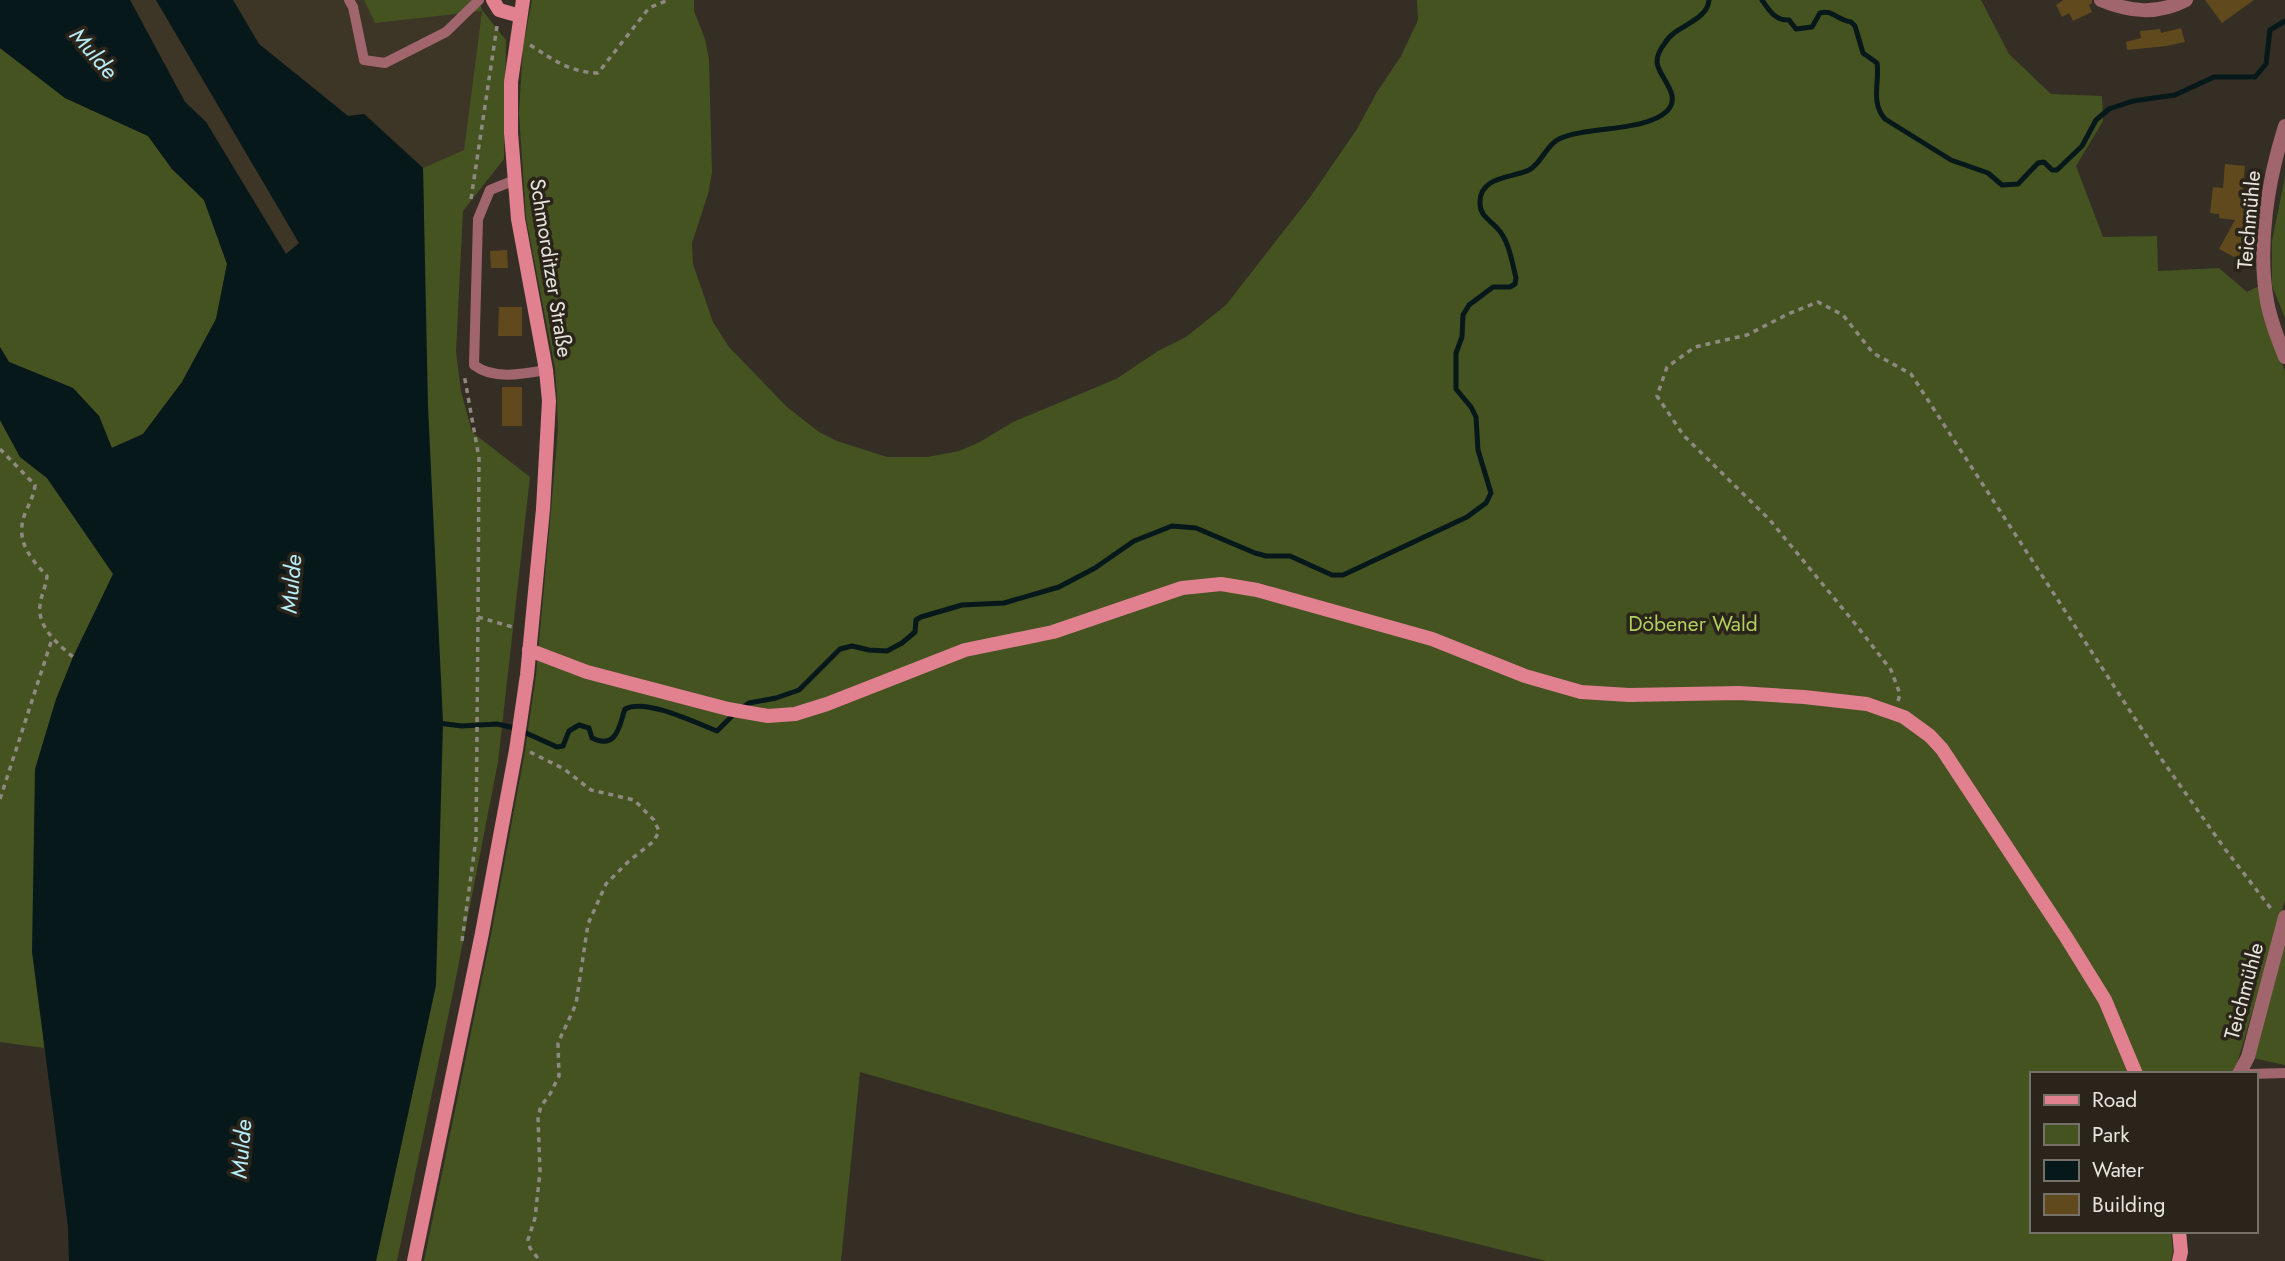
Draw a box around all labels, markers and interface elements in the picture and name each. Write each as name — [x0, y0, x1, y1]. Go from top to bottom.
water label: Mulde — [62, 20, 127, 87]
street label: Teichmühle — [2230, 169, 2268, 271]
street label: Schmorditzer Straße — [522, 177, 580, 360]
water label: Mulde — [271, 553, 311, 615]
park label: Döbener Wald — [1628, 609, 1758, 639]
street label: Teichmühle — [2217, 939, 2271, 1043]
legend — [2030, 1072, 2257, 1233]
text: Road — [2092, 1085, 2137, 1115]
water label: Mulde — [221, 1118, 261, 1180]
text: Park — [2092, 1120, 2130, 1150]
text: Water — [2092, 1155, 2145, 1185]
text: Building — [2092, 1190, 2165, 1220]

